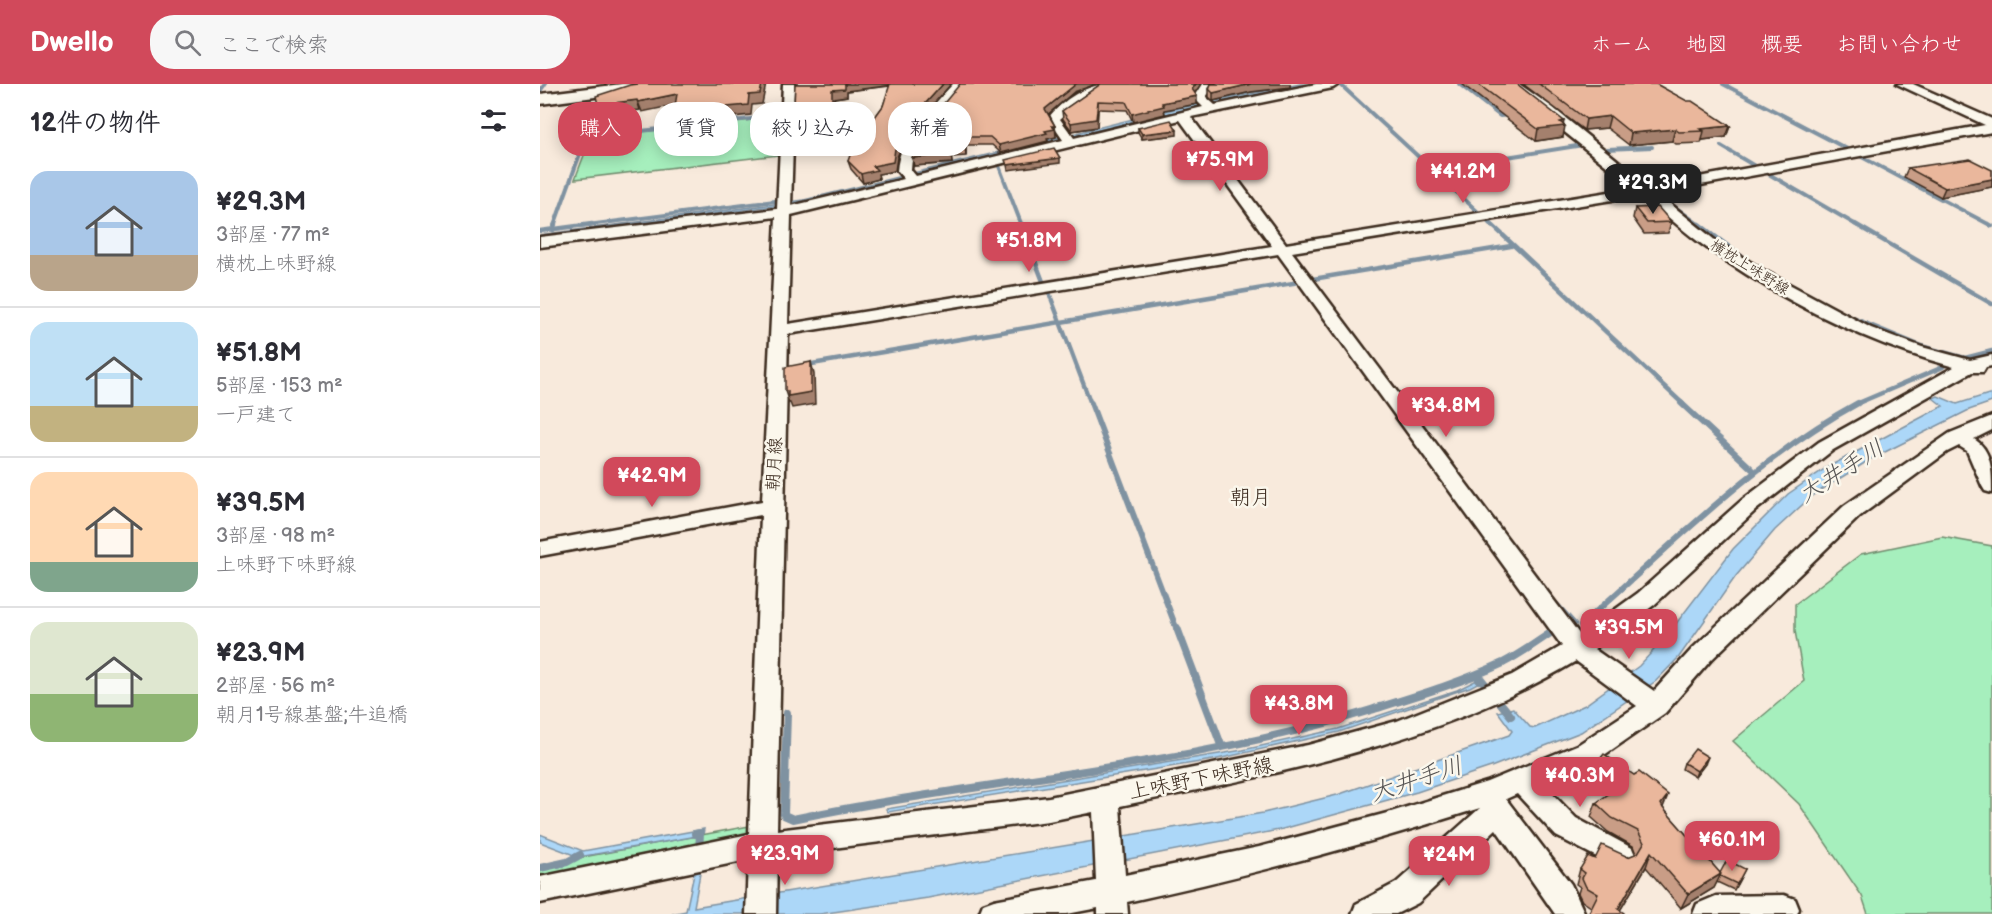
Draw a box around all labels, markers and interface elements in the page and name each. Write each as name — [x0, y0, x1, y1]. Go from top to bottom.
search box — [150, 15, 570, 69]
text: Dwello — [30, 26, 114, 59]
icon: search — [171, 26, 204, 59]
text: ここで検索 — [219, 32, 329, 59]
text: ホーム — [1591, 32, 1653, 57]
text: 地図 — [1686, 32, 1728, 57]
text: 概要 — [1761, 32, 1803, 57]
text: お問い合わせ — [1836, 32, 1962, 57]
chip: 購入 — [558, 102, 642, 156]
chip: 賃貸 — [654, 102, 738, 156]
chip: 絞り込み — [750, 102, 876, 156]
chip: 新着 — [888, 102, 972, 156]
icon: filters — [477, 104, 510, 137]
text: 12件の物件 — [30, 108, 161, 139]
pin: ¥75.9M — [1171, 141, 1269, 192]
text: ¥75.9M — [1186, 148, 1254, 172]
pin: ¥41.2M — [1414, 153, 1512, 204]
text: ¥41.2M — [1430, 160, 1496, 184]
pin: ¥29.3M — [1604, 164, 1702, 215]
text: ¥29.3M — [1618, 171, 1688, 195]
text: ¥29.3M — [216, 187, 306, 218]
icon: home — [78, 195, 150, 267]
pin: ¥51.8M — [980, 222, 1078, 273]
text: 3部屋 · 77 m² — [216, 223, 330, 247]
text: ¥51.8M — [996, 229, 1062, 253]
street label: 横枕上味野線 — [1707, 236, 1793, 299]
text: 横枕上味野線 — [216, 252, 336, 276]
text: ¥51.8M — [216, 338, 302, 369]
icon: home — [78, 346, 150, 418]
text: 5部屋 · 153 m² — [216, 374, 343, 398]
pin: ¥34.8M — [1397, 387, 1495, 438]
text: ¥34.8M — [1411, 394, 1481, 418]
text: 一戸建て — [216, 403, 296, 427]
water label: 大井手川 — [1793, 434, 1890, 509]
street label: 朝月線 — [763, 437, 786, 492]
pin: ¥42.9M — [603, 457, 701, 508]
text: ¥42.9M — [617, 464, 687, 488]
district label: 朝月 — [1230, 485, 1272, 510]
text: ¥39.5M — [216, 488, 306, 519]
icon: home — [78, 496, 150, 568]
text: 3部屋 · 98 m² — [216, 524, 335, 548]
text: 上味野下味野線 — [216, 553, 356, 577]
pin: ¥39.5M — [1580, 609, 1678, 660]
text: ¥39.5M — [1595, 616, 1663, 640]
text: ¥23.9M — [216, 638, 305, 669]
icon: home — [78, 646, 150, 718]
text: 2部屋 · 56 m² — [216, 674, 335, 698]
pin: ¥43.8M — [1250, 685, 1348, 736]
text: ¥43.8M — [1264, 692, 1334, 716]
text: 朝月1号線基盤;牛追橋 — [216, 703, 408, 727]
water label: 大井手川 — [1366, 751, 1466, 808]
street label: 上味野下味野線 — [1127, 752, 1276, 805]
pin: ¥40.3M — [1531, 757, 1629, 808]
text: ¥40.3M — [1545, 764, 1615, 788]
pin: ¥60.1M — [1683, 821, 1781, 872]
text: ¥60.1M — [1699, 828, 1765, 852]
pin: ¥23.9M — [736, 835, 834, 886]
pin: ¥24M — [1413, 836, 1485, 887]
text: ¥23.9M — [751, 842, 819, 866]
text: ¥24M — [1423, 843, 1475, 867]

